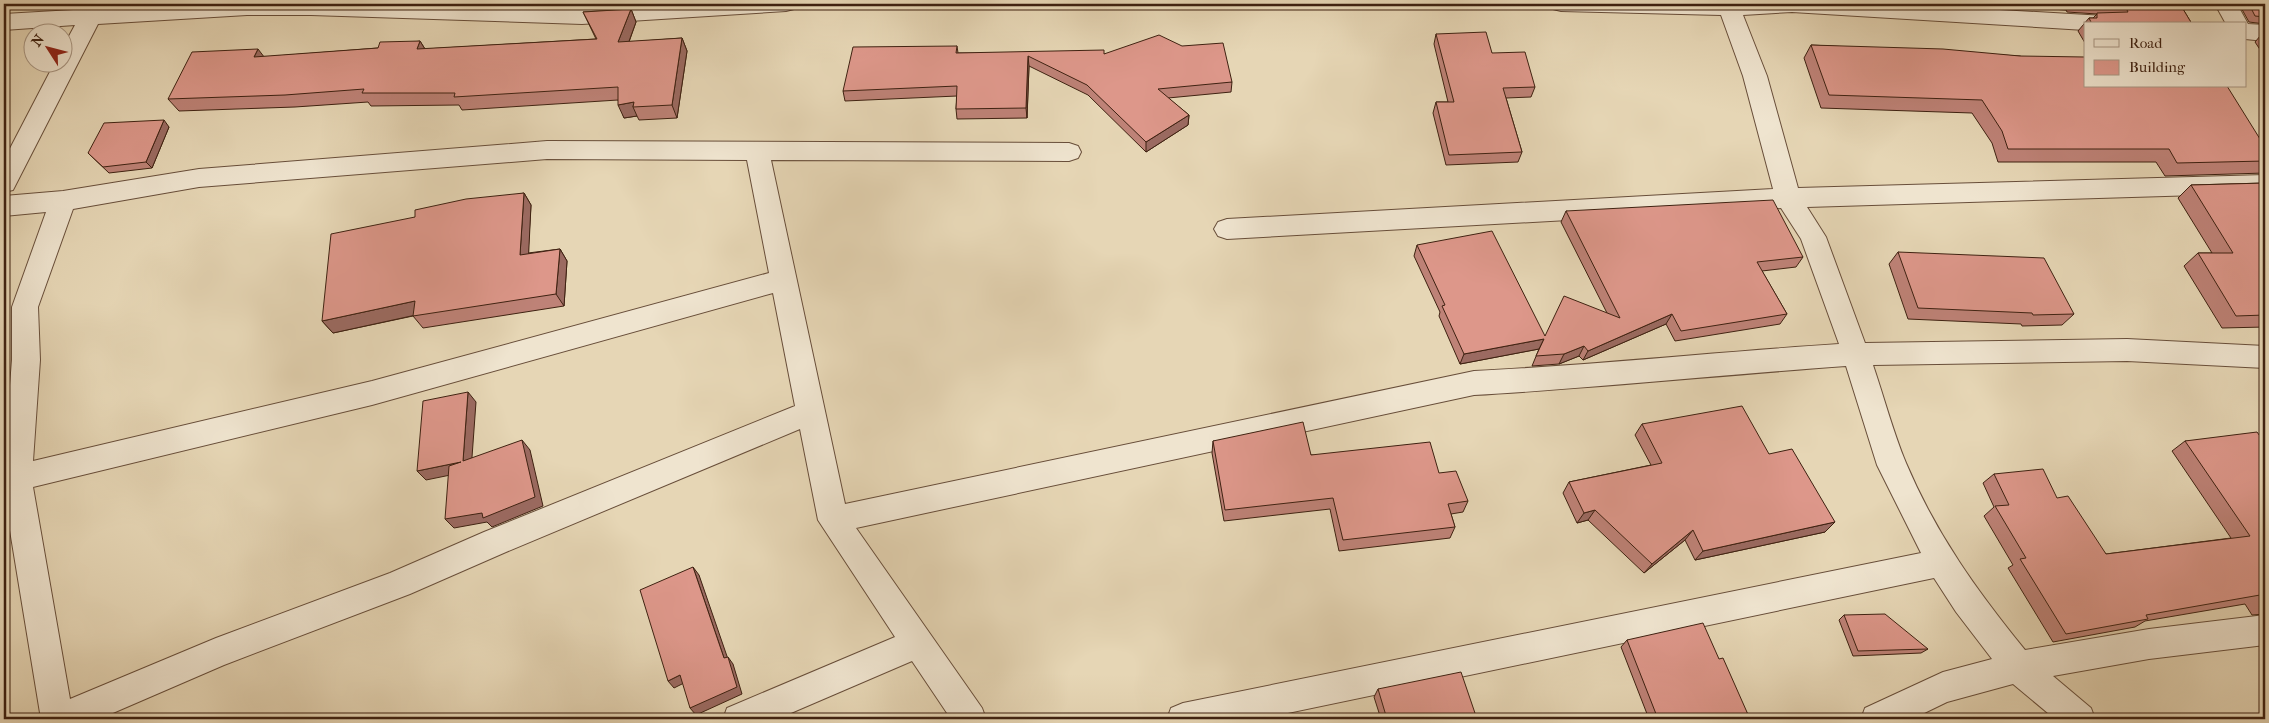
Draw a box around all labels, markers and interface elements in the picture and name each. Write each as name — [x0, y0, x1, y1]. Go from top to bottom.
north arrow — [22, 22, 72, 72]
legend — [2084, 22, 2246, 88]
text: N — [28, 31, 48, 50]
text: Road — [2129, 34, 2163, 52]
text: Building — [2129, 58, 2186, 76]

